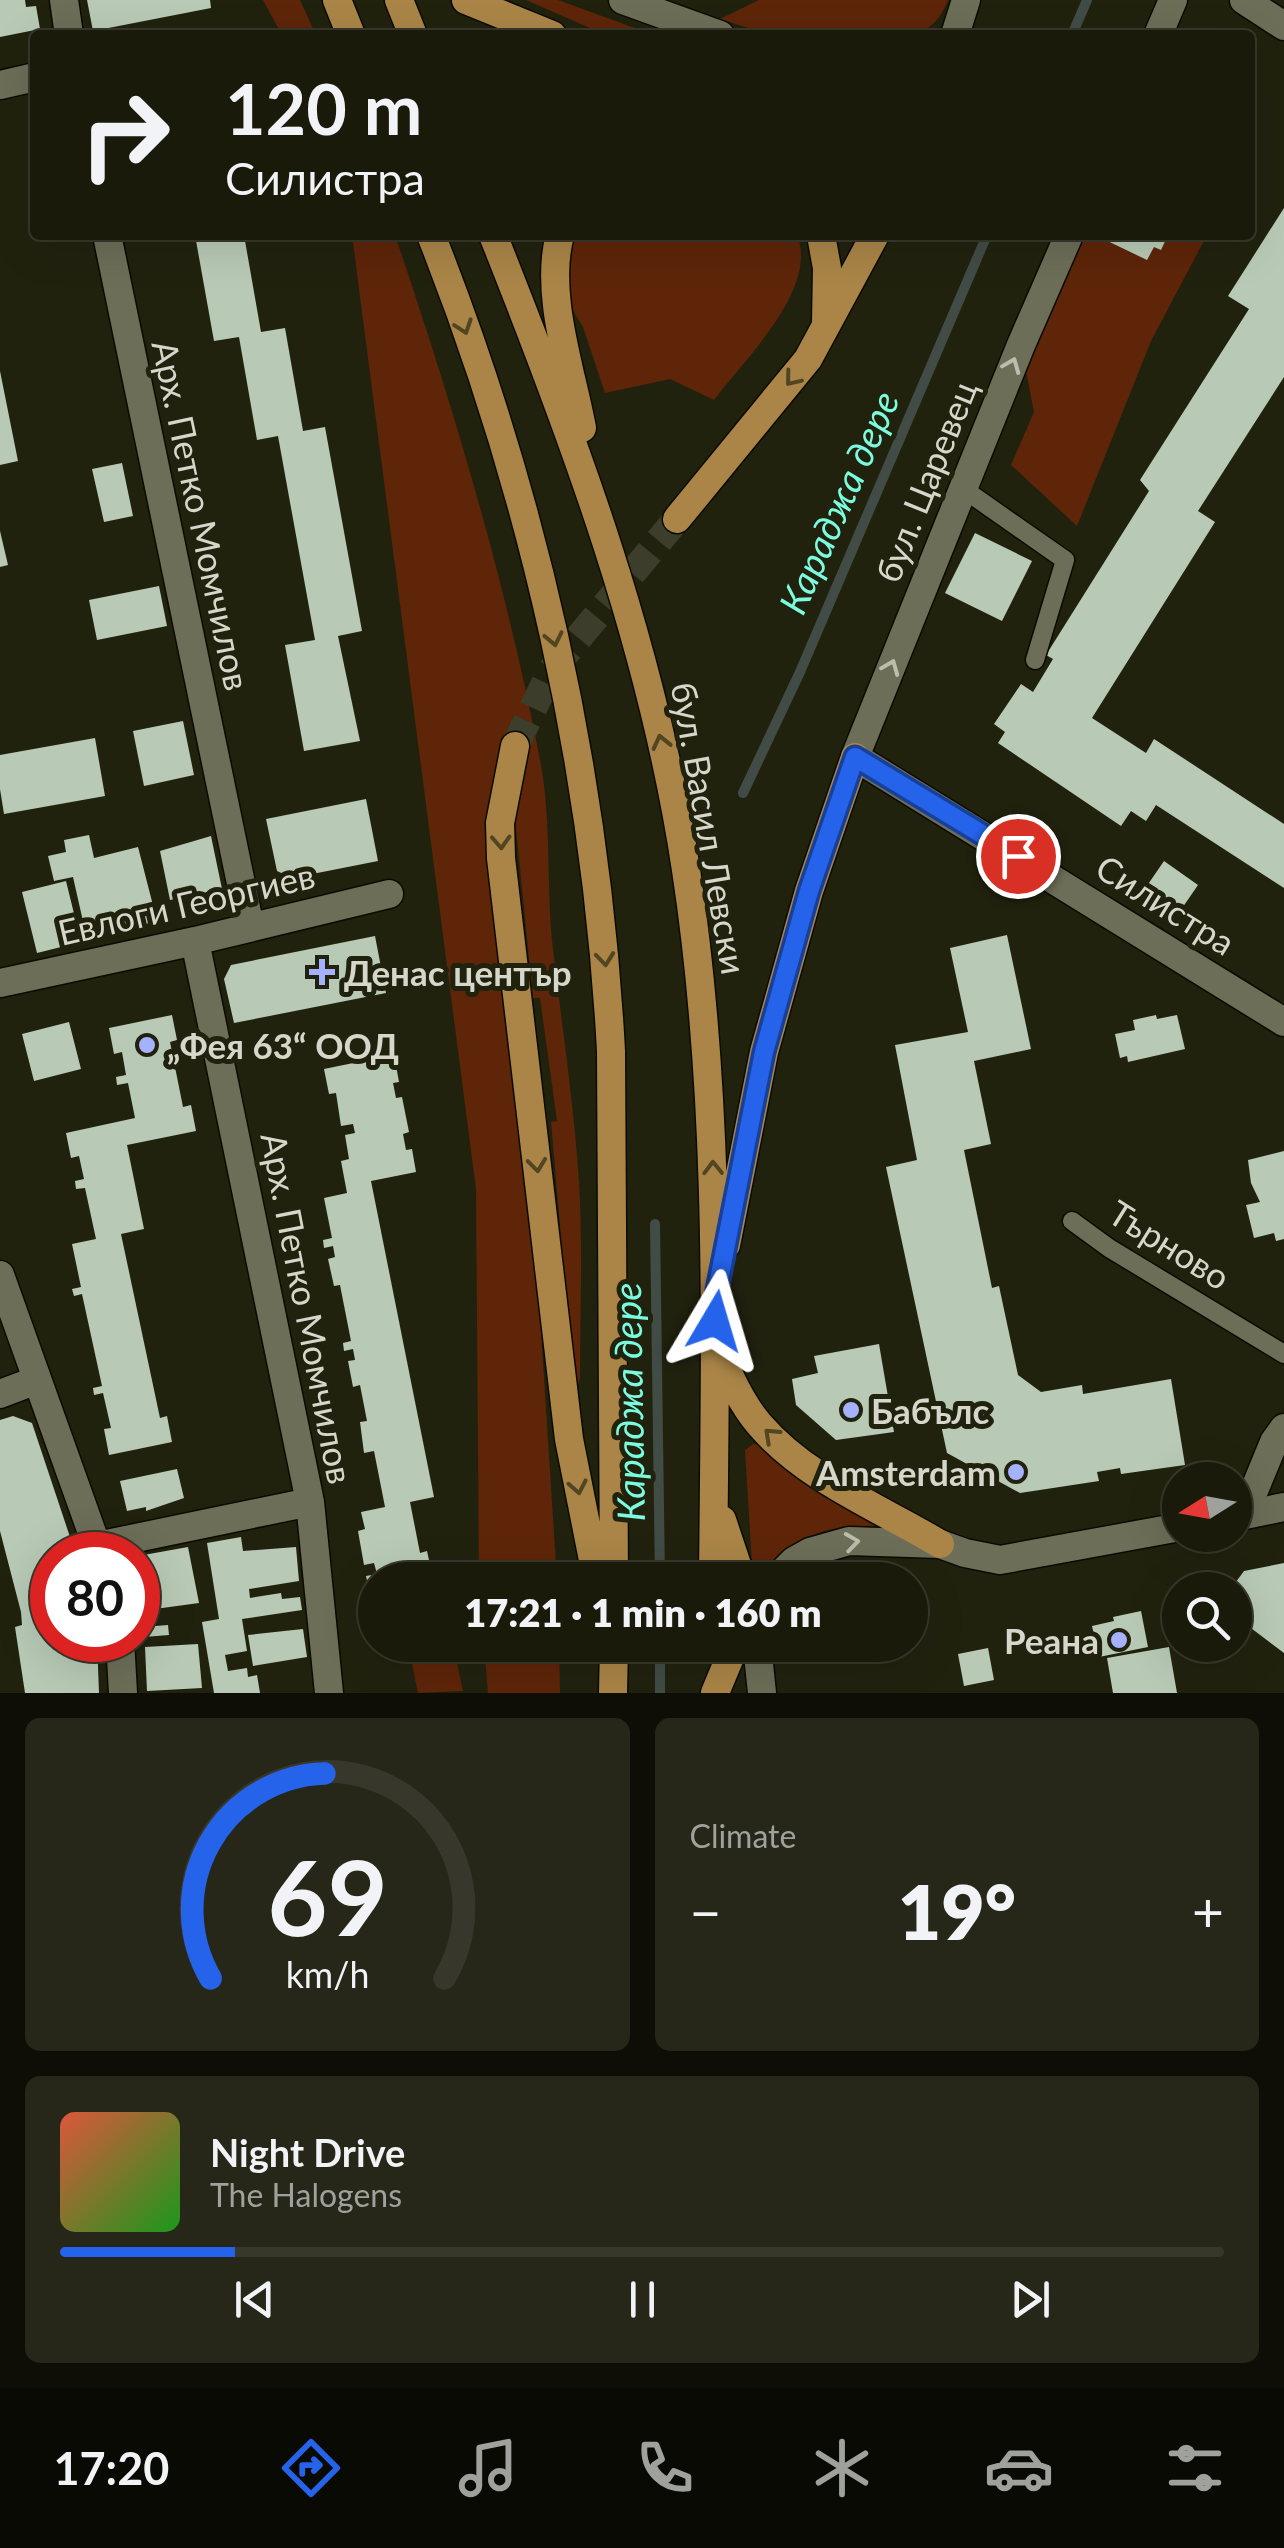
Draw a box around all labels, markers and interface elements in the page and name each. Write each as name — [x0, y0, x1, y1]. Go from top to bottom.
text: 120 m — [225, 66, 422, 150]
icon: right — [60, 70, 190, 200]
text: Силистра — [225, 151, 425, 205]
one-way arrow — [452, 317, 472, 334]
street label: Арх. Петко Момчилов — [144, 336, 260, 694]
one-way arrow — [1001, 358, 1021, 375]
one-way arrow — [786, 368, 804, 386]
street label: бул. Царевец — [866, 374, 984, 588]
water label: Караджа дере — [768, 383, 908, 621]
one-way arrow — [542, 630, 563, 647]
one-way arrow — [879, 659, 899, 677]
street label: бул. Васил Левски — [664, 679, 756, 977]
one-way arrow — [652, 734, 673, 751]
pin — [976, 814, 1061, 899]
icon: arrive — [991, 829, 1046, 884]
one-way arrow — [490, 834, 511, 850]
street label: Силистра — [1089, 845, 1243, 963]
street label: Евлоги Георгиев — [54, 853, 318, 953]
place label: Денас център — [344, 951, 572, 993]
one-way arrow — [594, 952, 615, 968]
marker: Денас център — [309, 959, 335, 985]
place label: „Фея 63“ ООД — [167, 1024, 399, 1066]
marker: „Фея 63“ ООД — [136, 1034, 158, 1056]
street label: Арх. Петко Момчилов — [253, 1129, 363, 1487]
one-way arrow — [526, 1157, 547, 1173]
one-way arrow — [702, 1159, 723, 1175]
street label: Търново — [1102, 1191, 1238, 1297]
position arrow — [663, 1269, 767, 1373]
water label: Караджа дере — [603, 1282, 653, 1522]
place label: Бабълс — [871, 1389, 989, 1431]
marker: Бабълс — [840, 1399, 862, 1421]
one-way arrow — [764, 1429, 782, 1447]
place label: Amsterdam — [815, 1451, 996, 1493]
marker: Amsterdam — [1005, 1461, 1027, 1483]
north arrow — [1162, 1462, 1252, 1552]
map controls — [1162, 1462, 1252, 1662]
one-way arrow — [567, 1479, 588, 1495]
speed limit sign: 80 — [30, 1532, 160, 1662]
one-way arrow — [844, 1532, 860, 1553]
button: search — [1162, 1572, 1252, 1662]
text: 17:21 · 1 min · 160 m — [464, 1589, 822, 1635]
place label: Реана — [1004, 1619, 1099, 1661]
marker: Реана — [1108, 1629, 1130, 1651]
text: Climate — [690, 1816, 796, 1855]
text: 69 — [267, 1833, 388, 1958]
text: 19° — [898, 1866, 1016, 1956]
text: − — [690, 1878, 721, 1944]
text: + — [1192, 1878, 1224, 1944]
text: km/h — [285, 1953, 369, 1996]
text: Night Drive — [210, 2129, 405, 2175]
text: The Halogens — [210, 2175, 402, 2214]
icon: previous — [227, 2272, 282, 2327]
icon: pause — [615, 2272, 670, 2327]
icon: next — [1003, 2272, 1058, 2327]
icon: directions — [276, 2433, 346, 2503]
icon: music — [453, 2433, 523, 2503]
icon: phone — [630, 2433, 700, 2503]
icon: climate — [807, 2433, 877, 2503]
icon: car — [984, 2433, 1054, 2503]
icon: filters — [1160, 2433, 1230, 2503]
text: 17:20 — [53, 2441, 169, 2495]

